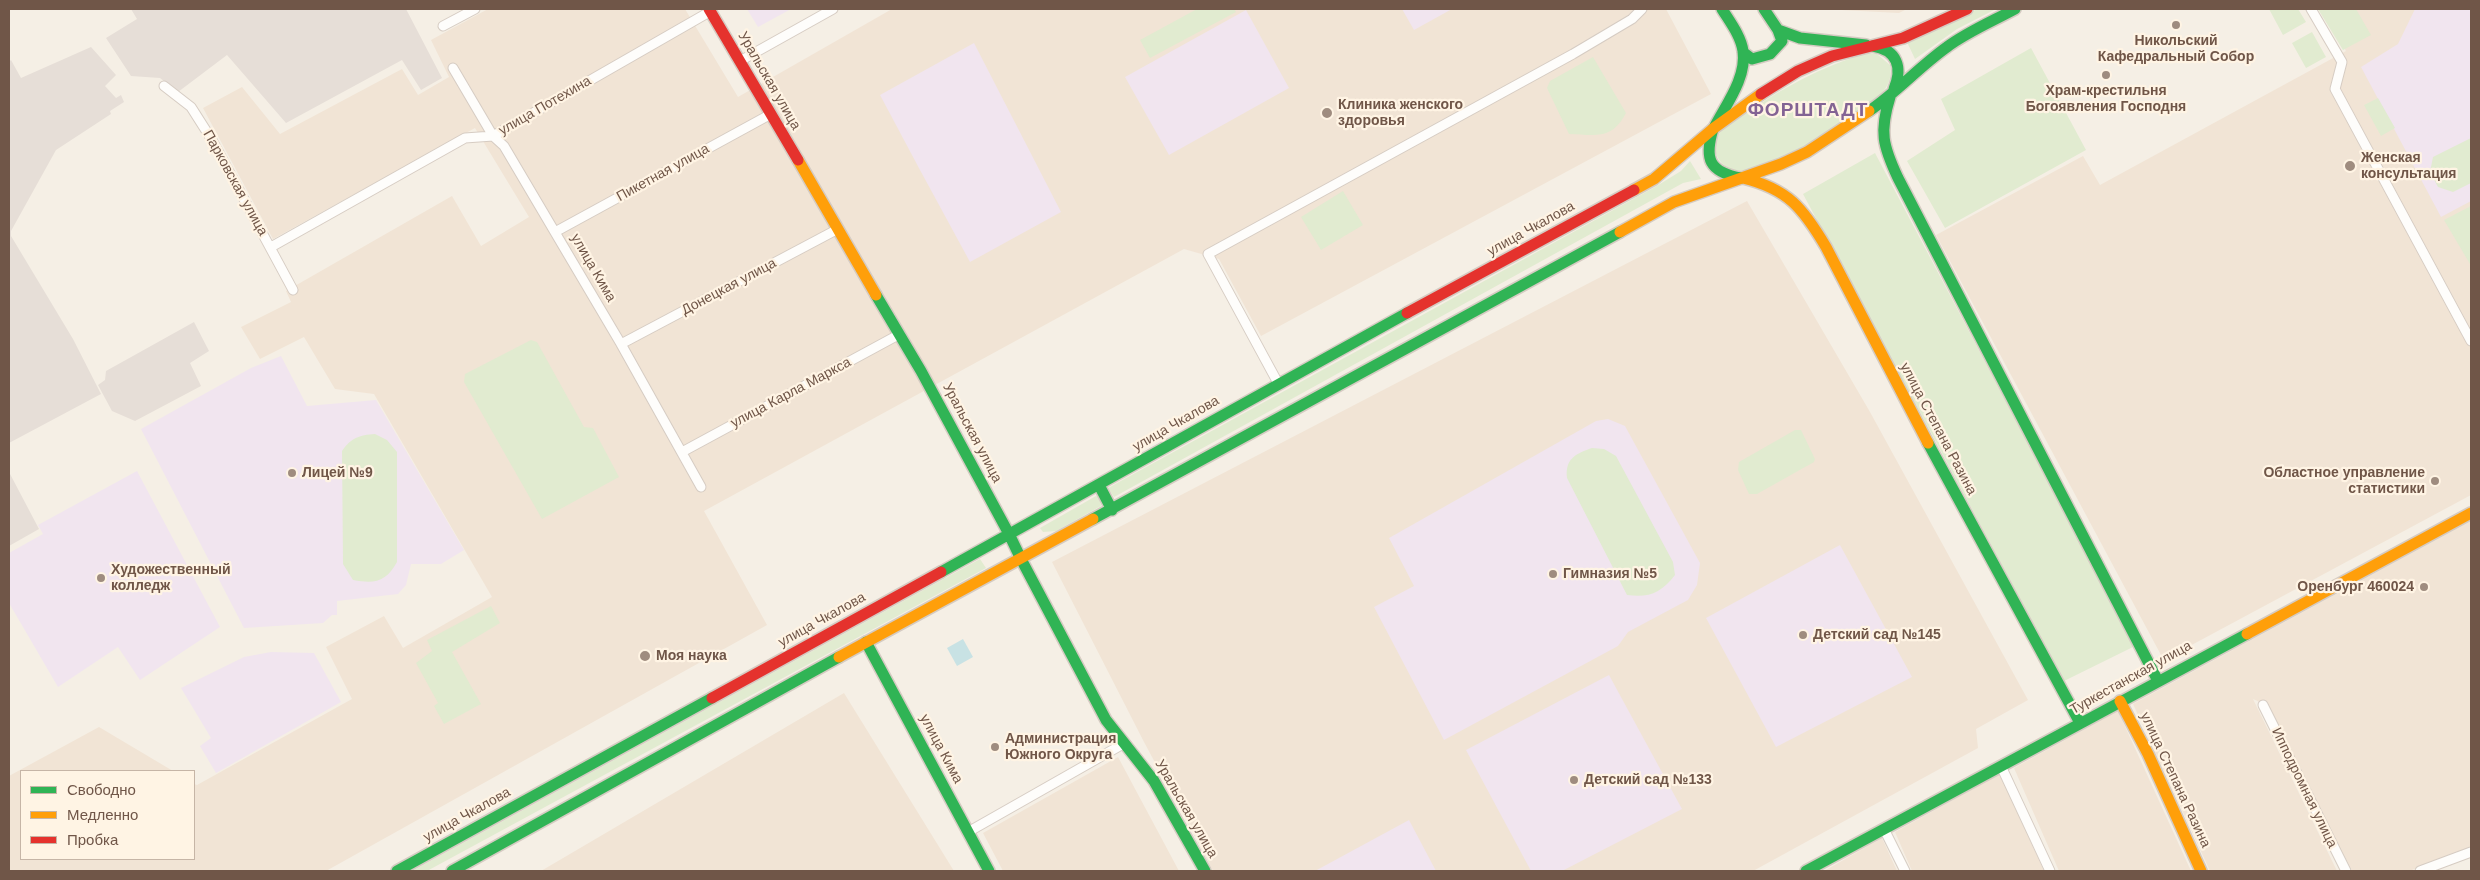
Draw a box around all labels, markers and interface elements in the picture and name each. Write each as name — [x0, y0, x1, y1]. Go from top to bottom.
marker: Никольский Кафедральный Собор — [2170, 19, 2182, 31]
street label: Уральская улица — [734, 29, 804, 133]
place label: Никольский Кафедральный Собор — [2098, 33, 2254, 65]
marker: Храм-крестильня Богоявления Господня — [2100, 69, 2112, 81]
street label: улица Потехина — [496, 73, 594, 139]
place label: Храм-крестильня Богоявления Господня — [2026, 83, 2186, 115]
place label: Клиника женского здоровья — [1338, 97, 1463, 130]
district label: ФОРШТАДТ — [1747, 100, 1869, 122]
marker: Клиника женского здоровья — [1320, 106, 1334, 120]
street label: Парковская улица — [199, 127, 271, 239]
street label: Пикетная улица — [614, 141, 712, 205]
place label: Женская консультация — [2361, 150, 2457, 182]
marker: Женская консультация — [2343, 159, 2357, 173]
street label: улица Чкалова — [1484, 198, 1578, 260]
street label: улица Кима — [567, 231, 619, 305]
street label: Донецкая улица — [679, 255, 779, 319]
street label: улица Карла Маркса — [728, 354, 854, 432]
street label: улица Степана Разина — [1896, 360, 1980, 498]
street label: Уральская улица — [939, 380, 1005, 486]
street label: улица Чкалова — [1130, 392, 1222, 456]
place label: Лицей №9 — [302, 465, 373, 481]
place label: Областное управление статистики — [2263, 465, 2425, 498]
marker: Лицей №9 — [286, 467, 298, 479]
marker: Областное управление статистики — [2429, 475, 2441, 487]
place label: Художественный колледж — [111, 562, 231, 594]
place label: Гимназия №5 — [1563, 566, 1657, 582]
marker: Гимназия №5 — [1547, 568, 1559, 580]
marker: Художественный колледж — [95, 572, 107, 584]
place label: Оренбург 460024 — [2297, 579, 2414, 595]
marker: Оренбург 460024 — [2418, 581, 2430, 593]
street label: улица Чкалова — [775, 589, 869, 651]
place label: Детский сад №145 — [1813, 627, 1941, 643]
marker: Детский сад №145 — [1797, 629, 1809, 641]
street label: Туркестанская улица — [2067, 638, 2195, 718]
place label: Моя наука — [656, 648, 727, 664]
marker: Моя наука — [638, 649, 652, 663]
street label: улица Степана Разина — [2136, 710, 2214, 850]
street label: улица Кима — [916, 712, 966, 786]
street label: Ипподромная улица — [2268, 725, 2340, 851]
place label: Администрация Южного Округа — [1005, 731, 1116, 764]
marker: Администрация Южного Округа — [989, 741, 1001, 753]
street label: Уральская улица — [1151, 757, 1221, 861]
legend — [20, 770, 195, 860]
place label: Детский сад №133 — [1584, 772, 1712, 788]
marker: Детский сад №133 — [1568, 774, 1580, 786]
text: Свободно — [67, 781, 136, 798]
street label: улица Чкалова — [420, 784, 514, 846]
text: Медленно — [67, 806, 138, 823]
text: Пробка — [67, 831, 118, 848]

